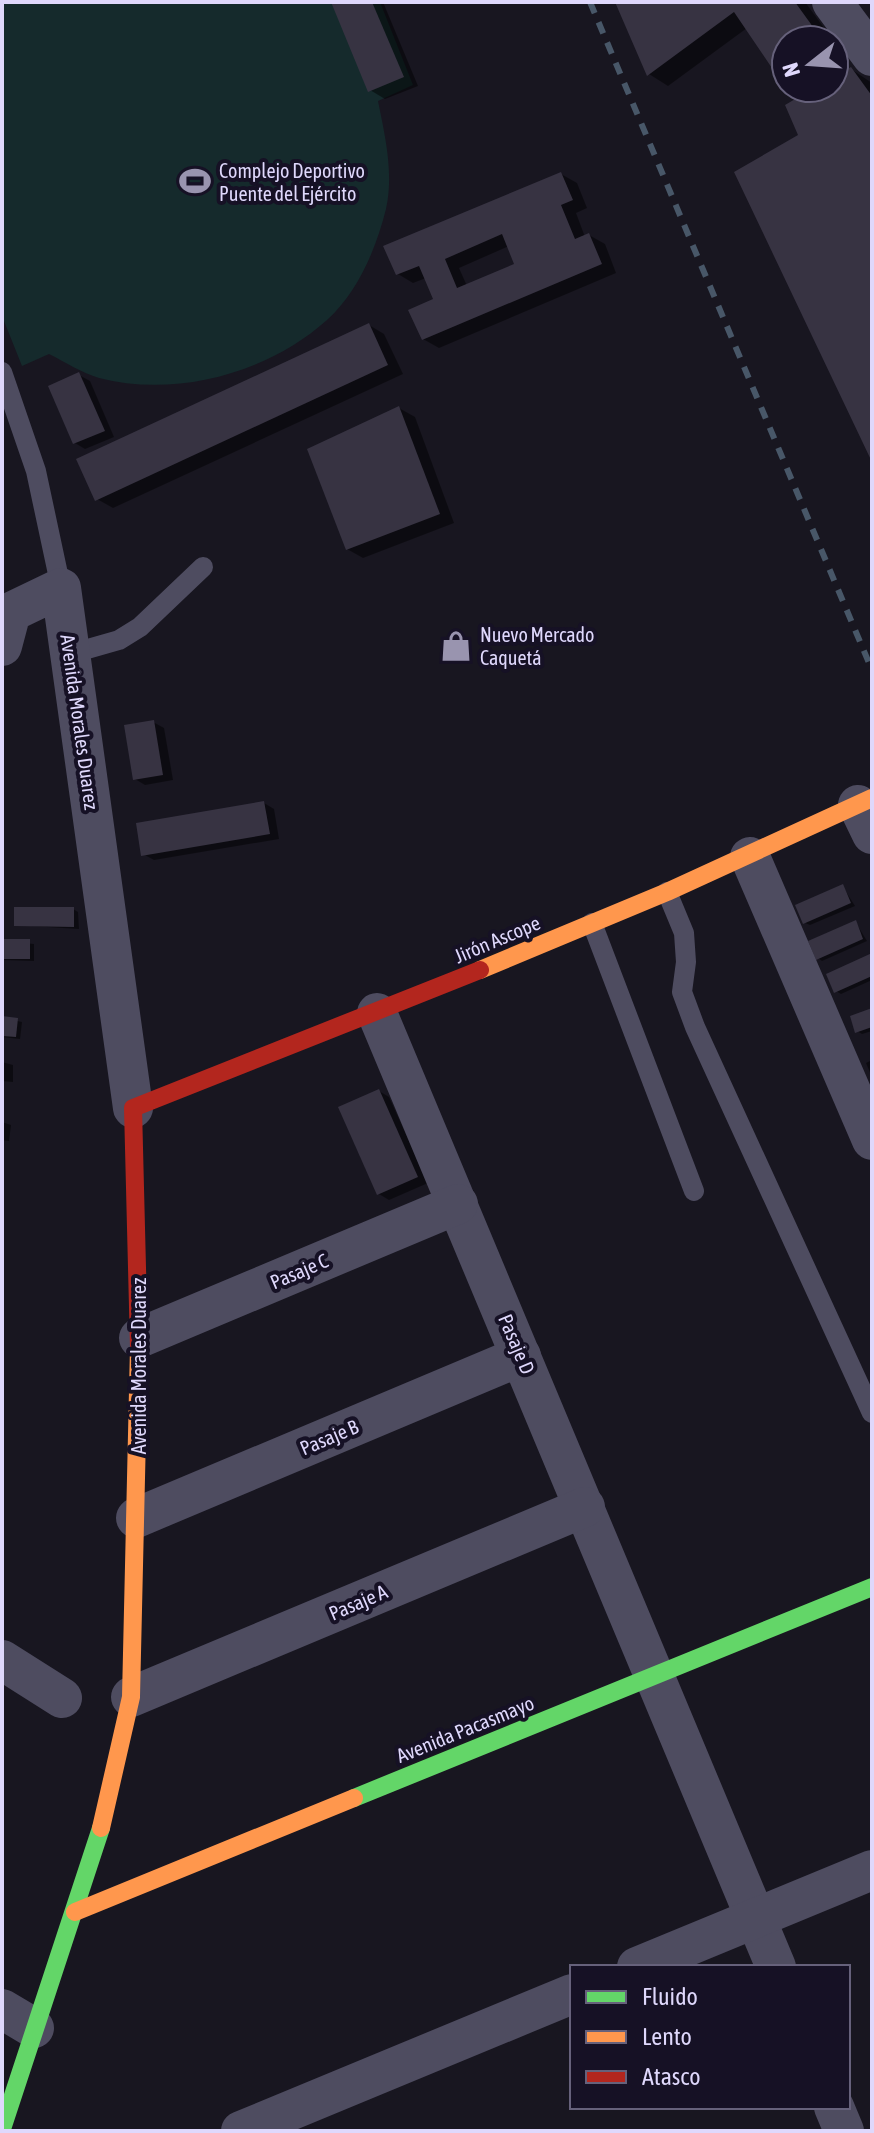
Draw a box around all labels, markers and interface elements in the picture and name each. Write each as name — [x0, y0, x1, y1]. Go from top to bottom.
north arrow — [770, 24, 850, 104]
text: N — [777, 60, 805, 80]
place label: Complejo Deportivo Puente del Ejército — [219, 159, 365, 205]
sports icon: Complejo Deportivo Puente del Ejército — [178, 164, 212, 198]
place label: Nuevo Mercado Caquetá — [480, 623, 594, 669]
shop icon: Nuevo Mercado Caquetá — [439, 629, 473, 663]
street label: Avenida Morales Duarez — [56, 633, 104, 811]
street label: Jirón Ascope — [451, 911, 543, 967]
street label: Pasaje C — [267, 1249, 331, 1293]
street label: Avenida Morales Duarez — [127, 1278, 150, 1454]
street label: Pasaje D — [494, 1311, 540, 1377]
street label: Pasaje B — [296, 1414, 362, 1459]
street label: Pasaje A — [325, 1579, 391, 1625]
street label: Avenida Pacasmayo — [393, 1691, 537, 1767]
legend — [570, 1965, 850, 2109]
text: Fluido — [642, 1983, 698, 2010]
text: Lento — [642, 2023, 692, 2050]
text: Atasco — [642, 2063, 700, 2090]

